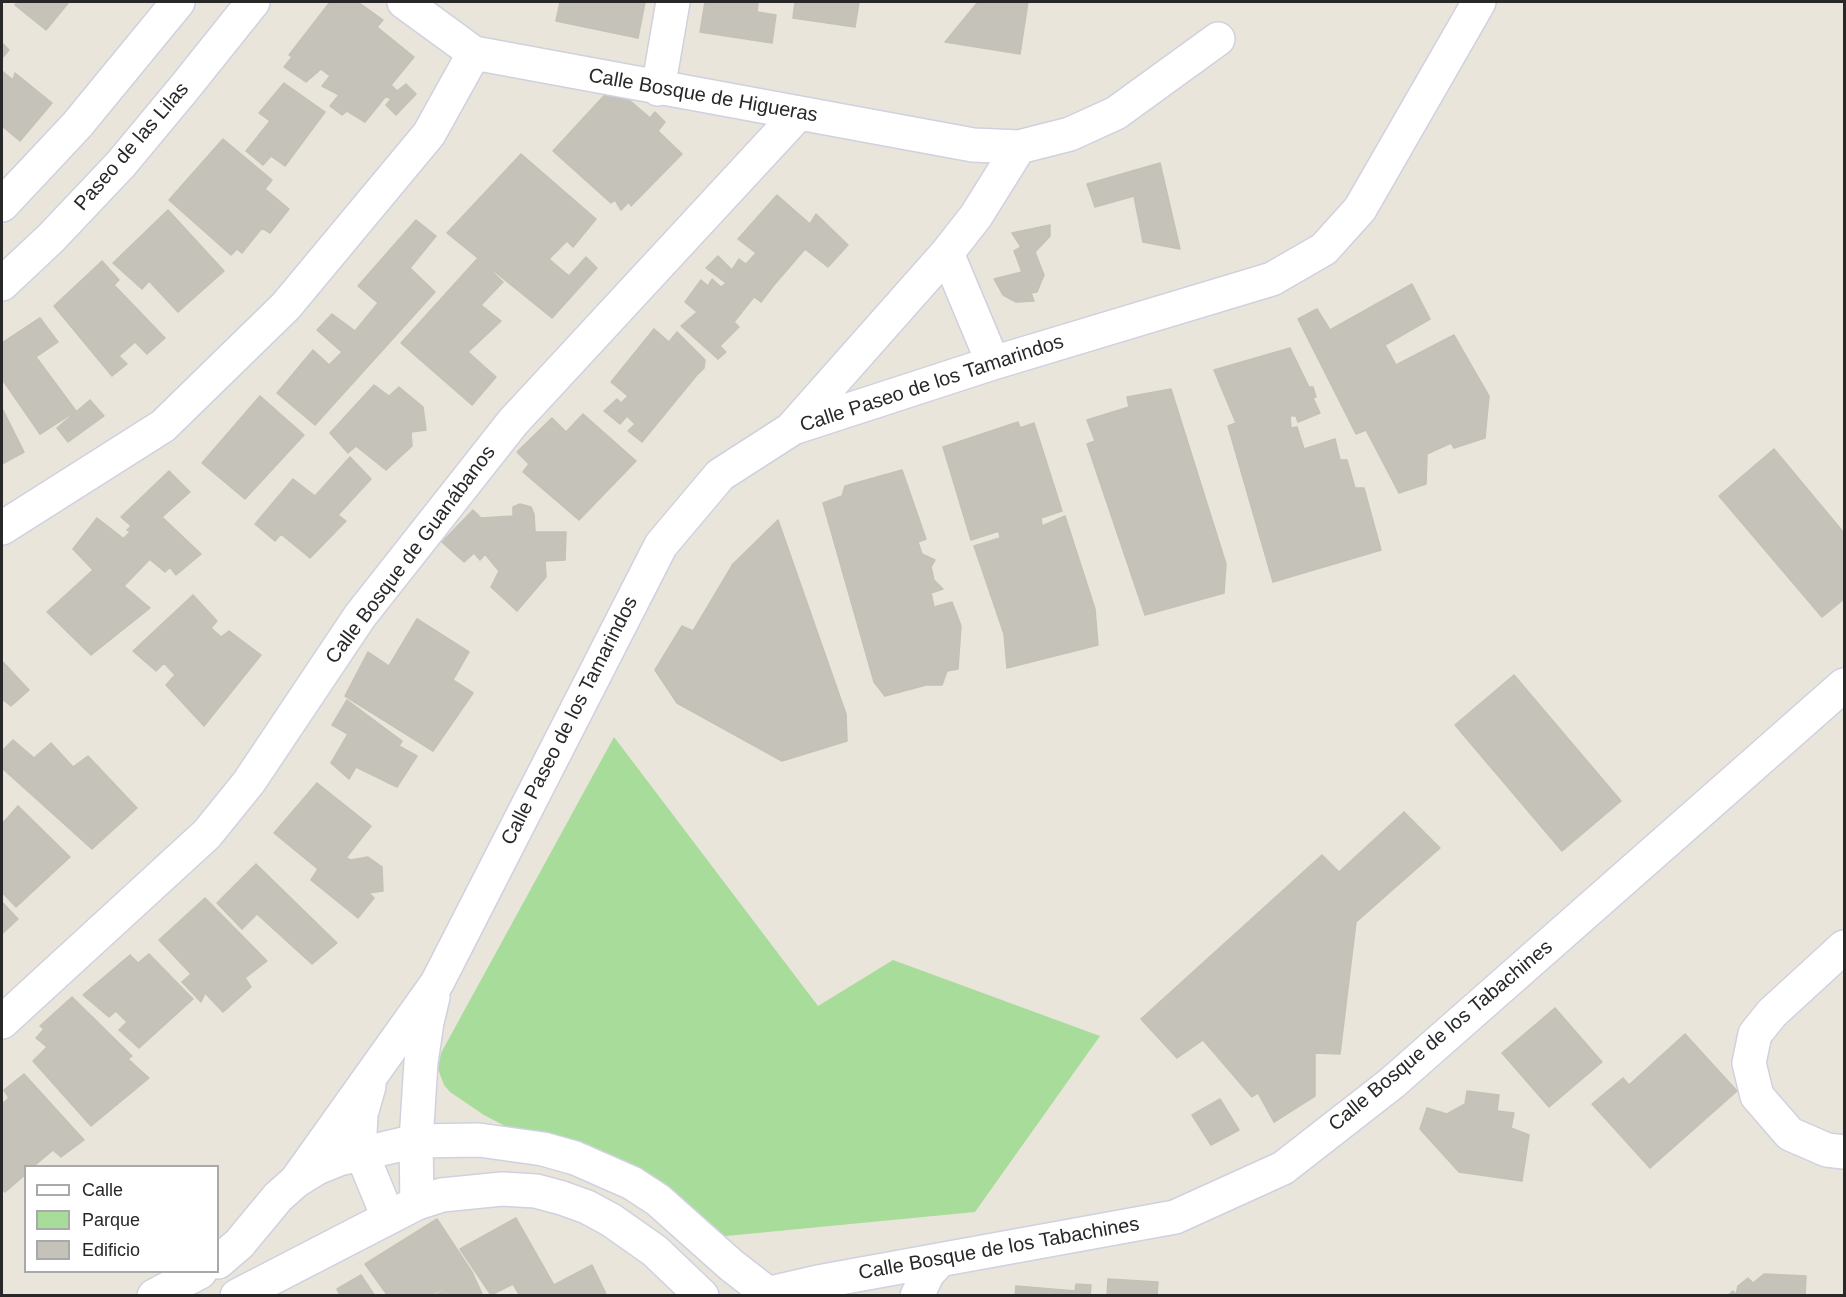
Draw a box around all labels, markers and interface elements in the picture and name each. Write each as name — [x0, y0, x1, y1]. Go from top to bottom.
street label: Calle Bosque de Higueras — [586, 64, 820, 128]
street label: Paseo de las Lilas — [70, 78, 194, 216]
street label: Calle Paseo de los Tamarindos — [797, 330, 1067, 438]
street label: Calle Bosque de Guanábanos — [321, 441, 501, 669]
street label: Calle Paseo de los Tamarindos — [497, 593, 643, 849]
street label: Calle Bosque de los Tabachines — [1324, 935, 1558, 1137]
legend — [24, 1165, 219, 1273]
text: Calle — [82, 1180, 123, 1200]
text: Parque — [82, 1210, 140, 1230]
street label: Calle Bosque de los Tabachines — [857, 1212, 1141, 1286]
text: Edificio — [82, 1240, 140, 1260]

